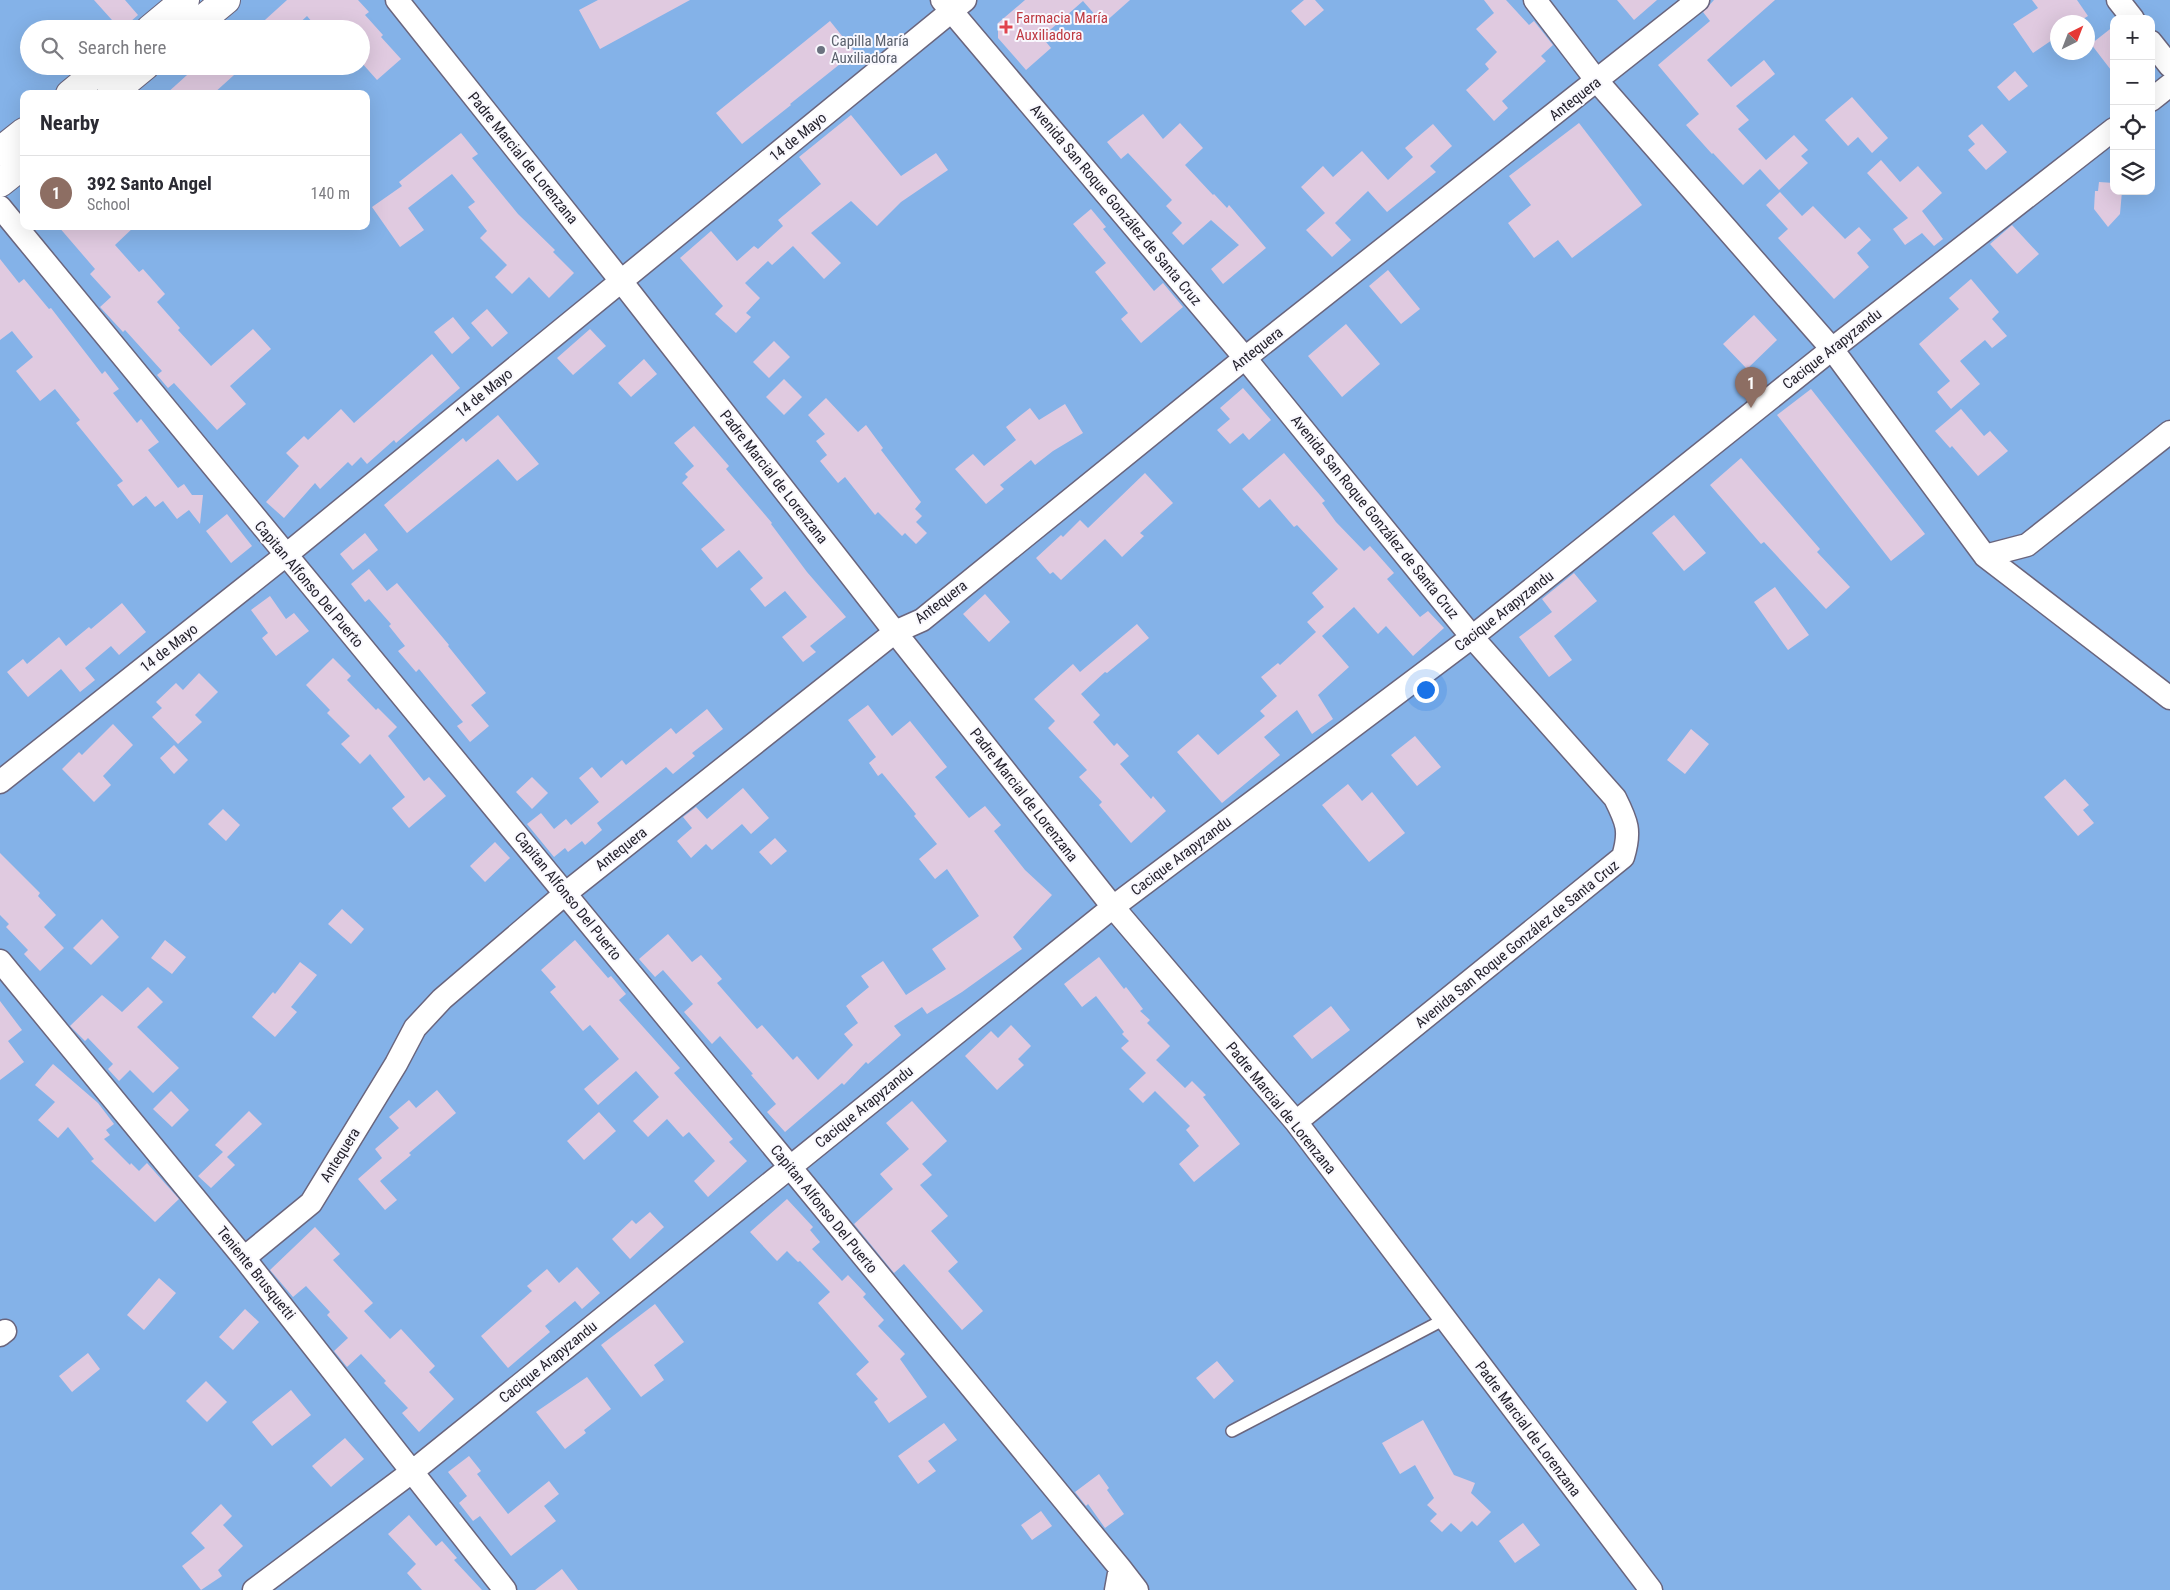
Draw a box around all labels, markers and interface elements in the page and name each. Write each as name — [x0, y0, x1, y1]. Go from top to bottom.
place label: Farmacia María Auxiliadora — [1016, 9, 1108, 44]
north arrow — [2050, 15, 2095, 60]
map controls — [2110, 15, 2155, 195]
button: + — [2110, 15, 2155, 60]
search box — [20, 20, 370, 75]
marker: Farmacia María Auxiliadora — [1000, 21, 1012, 33]
place label: Capilla María Auxiliadora — [831, 32, 909, 67]
icon: search — [38, 34, 66, 62]
text: Search here — [78, 36, 166, 59]
marker: Capilla María Auxiliadora — [815, 44, 827, 56]
button: − — [2110, 60, 2155, 105]
street label: Antequera — [1546, 73, 1604, 125]
street label: Padre Marcial de Lorenzana — [464, 88, 582, 228]
street label: Avenida San Roque González de Santa Cruz — [1027, 101, 1205, 309]
button: locate — [2110, 105, 2155, 150]
street label: 14 de Mayo — [766, 109, 830, 165]
text: Nearby — [40, 111, 99, 135]
button: layers — [2110, 150, 2155, 195]
text: 392 Santo Angel — [87, 172, 212, 195]
text: 1 — [52, 184, 60, 203]
text: 140 m — [311, 184, 350, 203]
text: School — [87, 195, 130, 214]
street label: Cacique Arapyzandu — [1779, 305, 1885, 393]
street label: Antequera — [1228, 323, 1286, 375]
street label: 14 de Mayo — [452, 365, 516, 421]
pin: 1 — [1735, 367, 1767, 408]
street label: Padre Marcial de Lorenzana — [716, 407, 832, 547]
street label: Avenida San Roque González de Santa Cruz — [1287, 412, 1463, 622]
street label: Capitan Alfonso Del Puerto — [251, 517, 367, 651]
street label: Cacique Arapyzandu — [1451, 567, 1557, 655]
street label: Antequera — [911, 577, 971, 627]
street label: 14 de Mayo — [137, 620, 201, 676]
your location — [1413, 677, 1439, 703]
street label: Padre Marcial de Lorenzana — [966, 725, 1082, 865]
street label: Cacique Arapyzandu — [1127, 812, 1235, 900]
street label: Antequera — [592, 823, 650, 875]
street label: Capitan Alfonso Del Puerto — [511, 828, 625, 964]
street label: Avenida San Roque González de Santa Cruz — [1412, 856, 1622, 1032]
street label: Padre Marcial de Lorenzana — [1222, 1038, 1340, 1178]
street label: Cacique Arapyzandu — [811, 1062, 917, 1152]
street label: Antequera — [316, 1125, 364, 1185]
street label: Capitan Alfonso Del Puerto — [767, 1141, 881, 1277]
street label: Teniente Brusquetti — [213, 1223, 299, 1323]
street label: Cacique Arapyzandu — [495, 1317, 601, 1407]
street label: Padre Marcial de Lorenzana — [1471, 1358, 1585, 1500]

